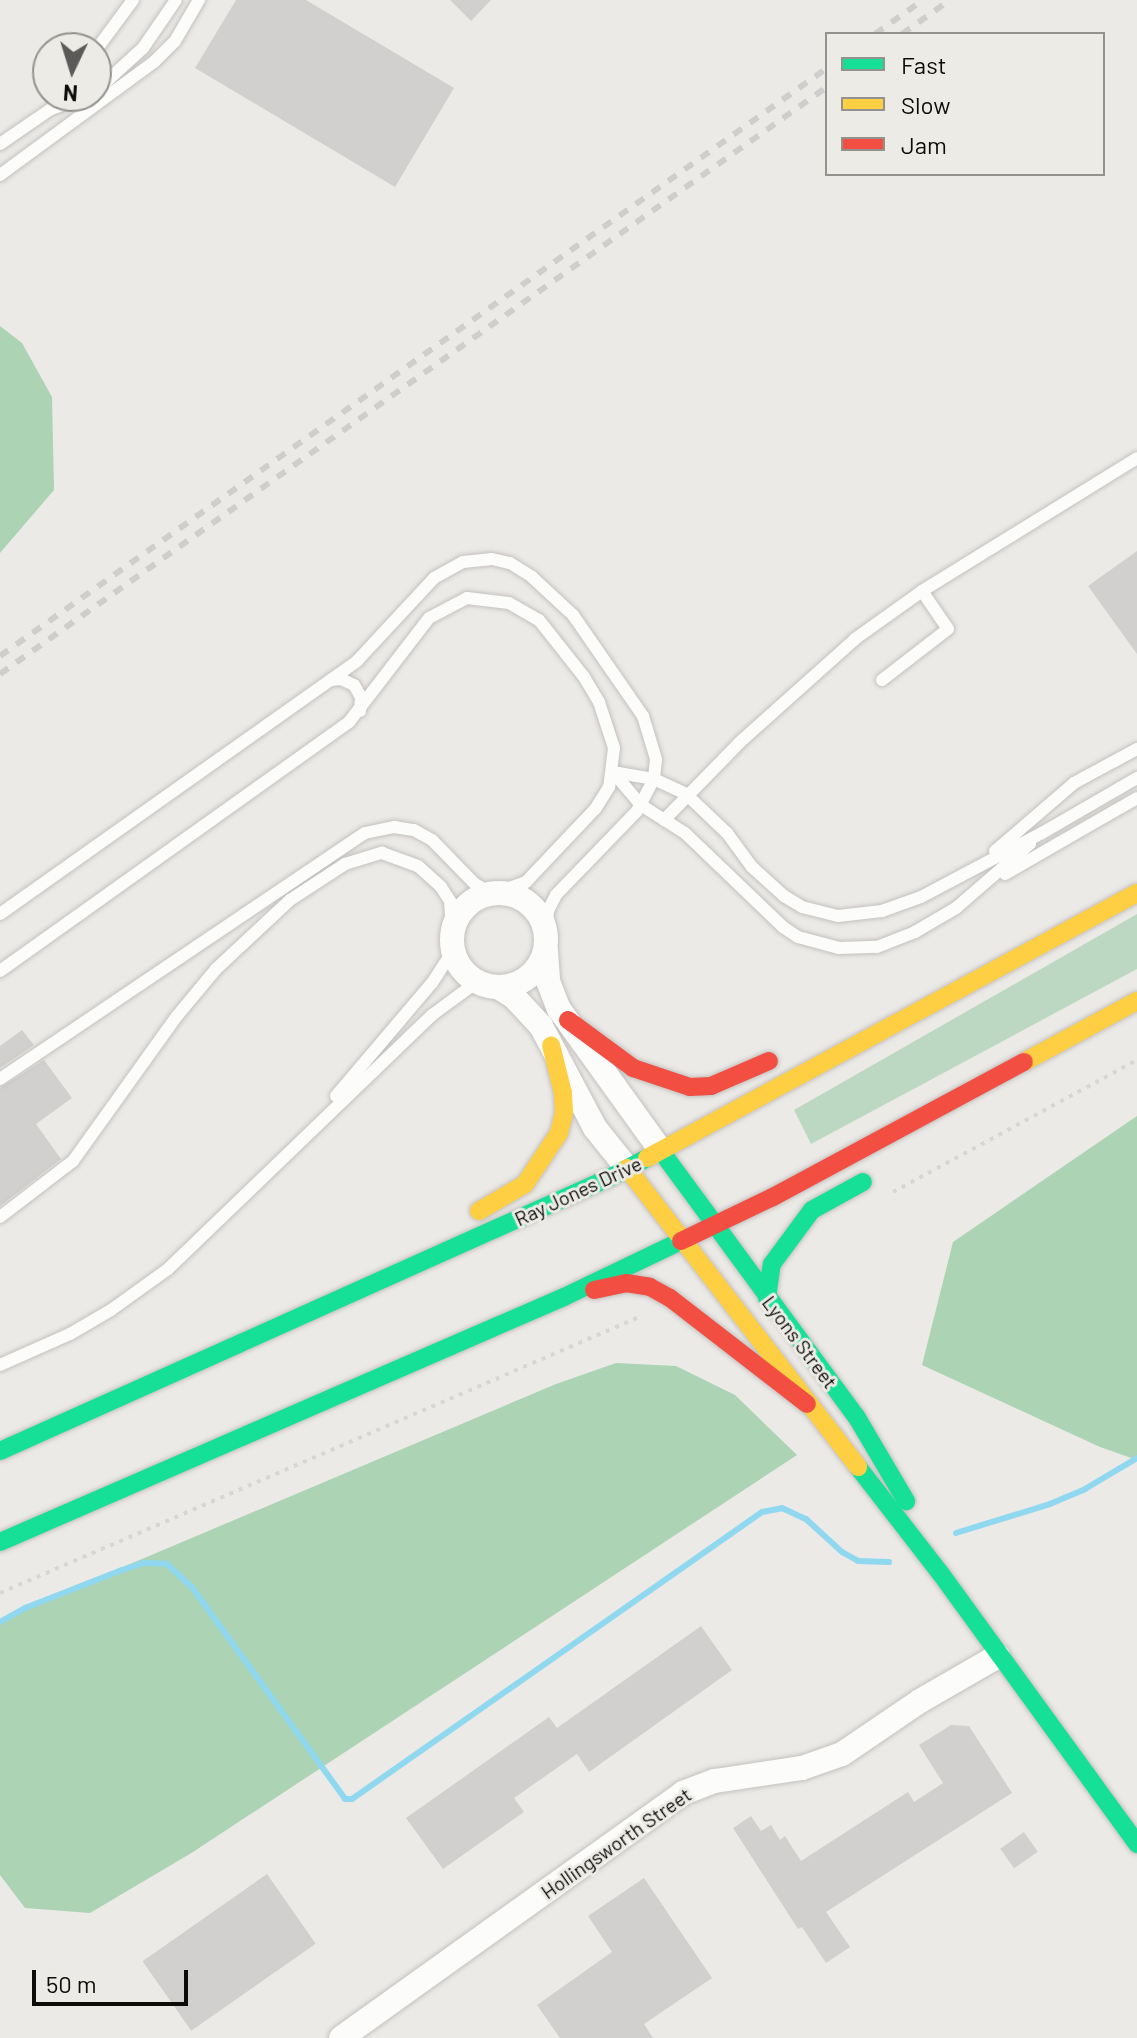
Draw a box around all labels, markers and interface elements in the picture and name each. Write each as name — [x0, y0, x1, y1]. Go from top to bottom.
north arrow — [32, 32, 112, 112]
legend — [825, 32, 1105, 176]
text: Fast — [901, 50, 946, 79]
text: N — [62, 80, 79, 107]
text: Slow — [901, 90, 950, 119]
text: Jam — [901, 130, 947, 159]
street label: Ray Jones Drive — [511, 1151, 645, 1231]
street label: Lyons Street — [757, 1291, 843, 1393]
street label: Hollingsworth Street — [536, 1782, 696, 1904]
scale bar — [36, 1954, 192, 2004]
text: 50 m — [46, 1969, 97, 1998]

